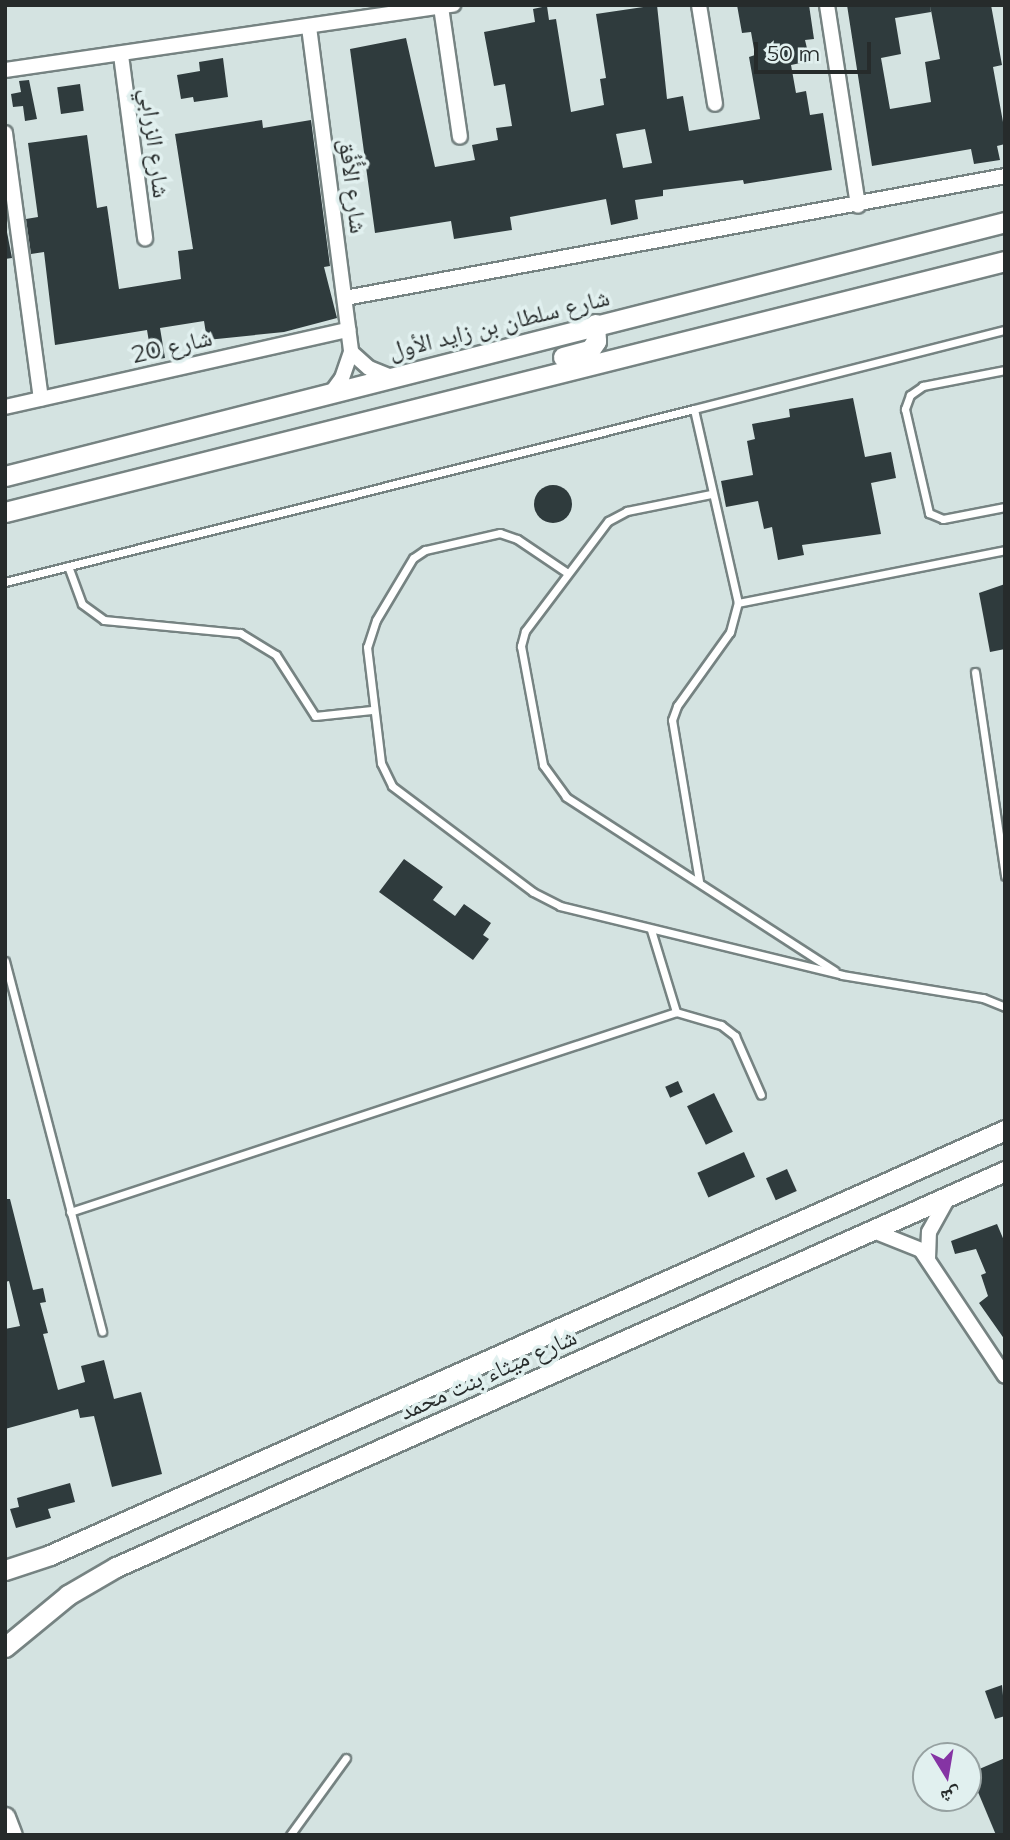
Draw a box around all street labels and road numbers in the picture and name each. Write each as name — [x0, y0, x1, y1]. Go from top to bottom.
street label: شارع الزرابي — [134, 86, 176, 200]
street label: شارع الأُفُق — [333, 137, 373, 235]
street label: شارع سلطان بن زايد الأول — [386, 283, 612, 365]
street label: شارع 20 — [129, 323, 215, 369]
street label: شارع ميثاء بنت محمد — [395, 1322, 581, 1426]

